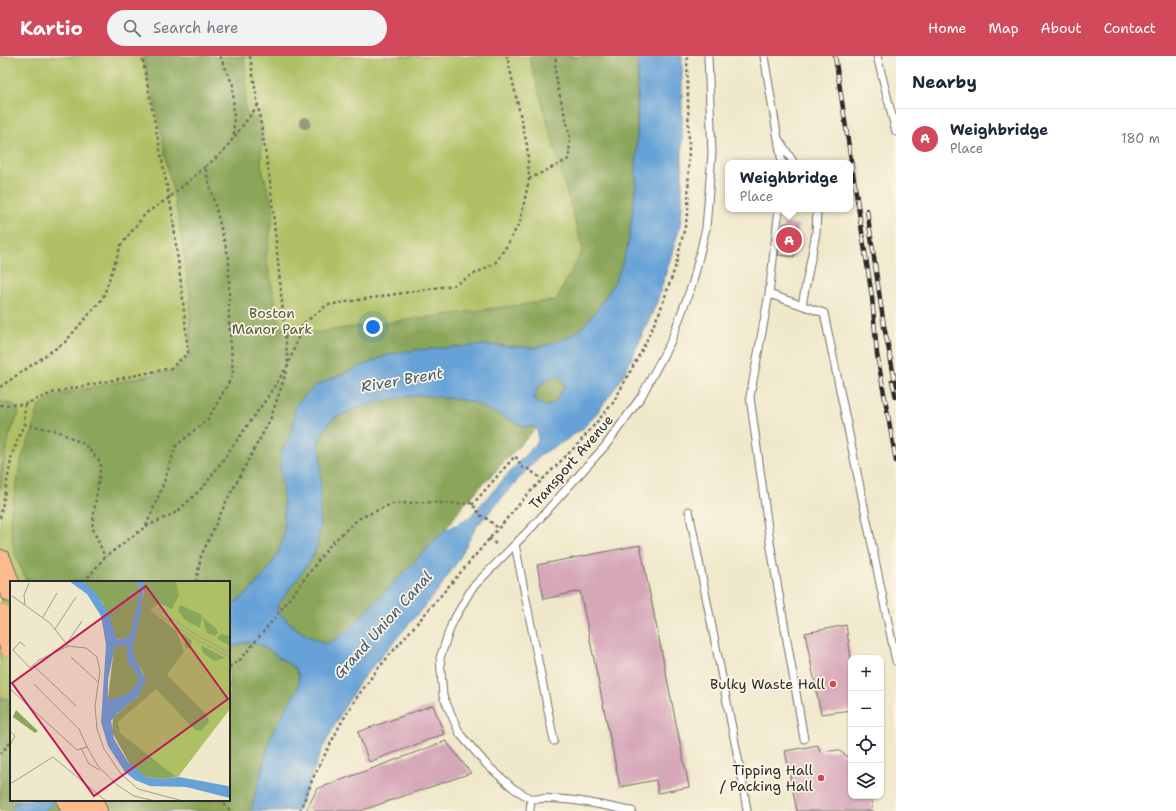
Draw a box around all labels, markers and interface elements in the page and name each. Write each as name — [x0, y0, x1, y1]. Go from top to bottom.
search box — [107, 10, 387, 46]
text: Kartio — [20, 16, 83, 41]
icon: search — [121, 17, 143, 39]
text: Search here — [153, 18, 239, 38]
text: Home — [928, 19, 967, 37]
text: Map — [989, 19, 1019, 37]
text: About — [1041, 19, 1082, 37]
text: Contact — [1104, 19, 1156, 37]
text: Nearby — [912, 71, 977, 93]
text: Weighbridge — [950, 120, 1048, 140]
text: A — [920, 130, 930, 147]
text: 180 m — [1121, 130, 1160, 147]
text: Place — [950, 140, 983, 157]
popup — [725, 160, 853, 212]
text: Weighbridge — [740, 168, 838, 188]
text: Place — [740, 188, 773, 205]
pin: A — [776, 225, 802, 255]
park label: Boston Manor Park — [232, 304, 312, 338]
your location — [363, 317, 383, 337]
water label: River Brent — [360, 363, 445, 397]
street label: Transport Avenue — [525, 411, 617, 513]
water label: Grand Union Canal — [329, 567, 437, 683]
inset map — [10, 581, 230, 801]
map controls — [848, 655, 884, 799]
button: + — [848, 655, 884, 691]
place label: Bulky Waste Hall — [710, 675, 826, 693]
marker: Bulky Waste Hall — [828, 679, 838, 689]
button: − — [848, 691, 884, 727]
button: locate — [848, 727, 884, 763]
place label: Tipping Hall / Packing Hall — [720, 761, 814, 795]
button: layers — [848, 763, 884, 799]
marker: Tipping Hall / Packing Hall — [816, 773, 826, 783]

